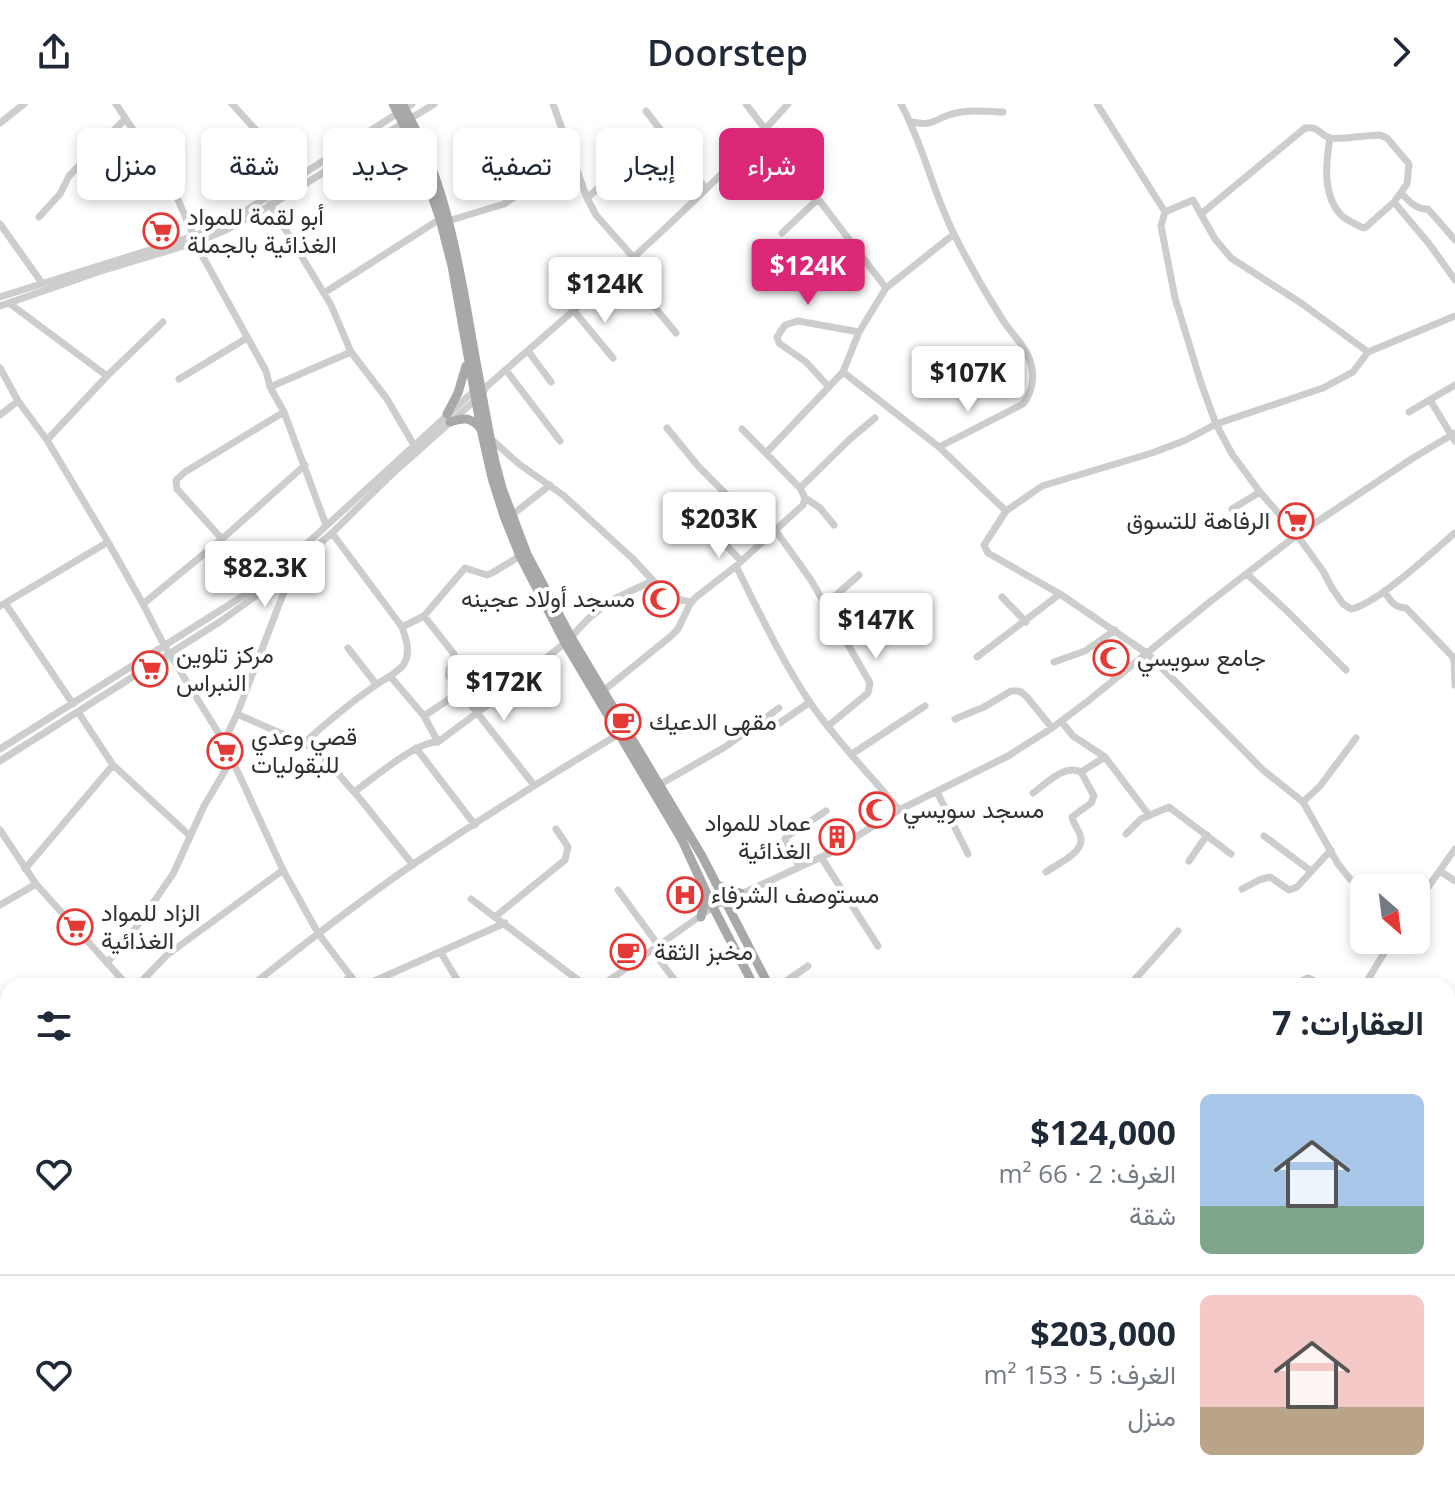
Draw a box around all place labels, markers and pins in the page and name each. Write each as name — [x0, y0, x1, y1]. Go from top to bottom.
place label: أبو لقمة للمواد الغذائية بالجملة — [187, 199, 337, 260]
supermarket icon: أبو لقمة للمواد الغذائية بالجملة — [142, 212, 180, 250]
pin: $124K — [752, 239, 864, 307]
pin: $124K — [549, 257, 661, 325]
pin: $107K — [912, 346, 1024, 414]
pin: $203K — [663, 492, 775, 560]
supermarket icon: الرفاهة للتسوق — [1277, 502, 1315, 540]
place label: الرفاهة للتسوق — [1127, 503, 1270, 536]
pin: $82.3K — [200, 541, 330, 609]
mosque icon: مسجد أولاد عجينه — [642, 580, 680, 618]
place label: مسجد أولاد عجينه — [461, 581, 635, 614]
pin: $147K — [820, 593, 932, 661]
place label: مركز تلوين النبراس — [176, 637, 274, 698]
mosque icon: جامع سويسي — [1092, 639, 1130, 677]
place label: جامع سويسي — [1137, 640, 1266, 677]
supermarket icon: مركز تلوين النبراس — [131, 650, 169, 688]
pin: $172K — [448, 655, 560, 723]
cafe icon: مقهى الدعيك — [604, 703, 642, 741]
place label: مقهى الدعيك — [649, 704, 777, 737]
place label: قصي وعدي للبقوليات — [251, 719, 357, 780]
supermarket icon: قصي وعدي للبقوليات — [206, 732, 244, 770]
mosque icon: مسجد سويسي — [858, 791, 896, 829]
place label: مسجد سويسي — [903, 792, 1044, 829]
place label: عماد للمواد الغذائية — [705, 805, 811, 866]
building icon: عماد للمواد الغذائية — [818, 818, 856, 856]
hospital icon: مستوصف الشرفاء — [666, 876, 704, 914]
place label: مستوصف الشرفاء — [711, 877, 879, 910]
place label: الزاد للمواد الغذائية — [101, 895, 200, 956]
supermarket icon: الزاد للمواد الغذائية — [56, 908, 94, 946]
cafe icon: مخبز الثقة — [609, 933, 647, 971]
place label: مخبز الثقة — [654, 934, 753, 967]

